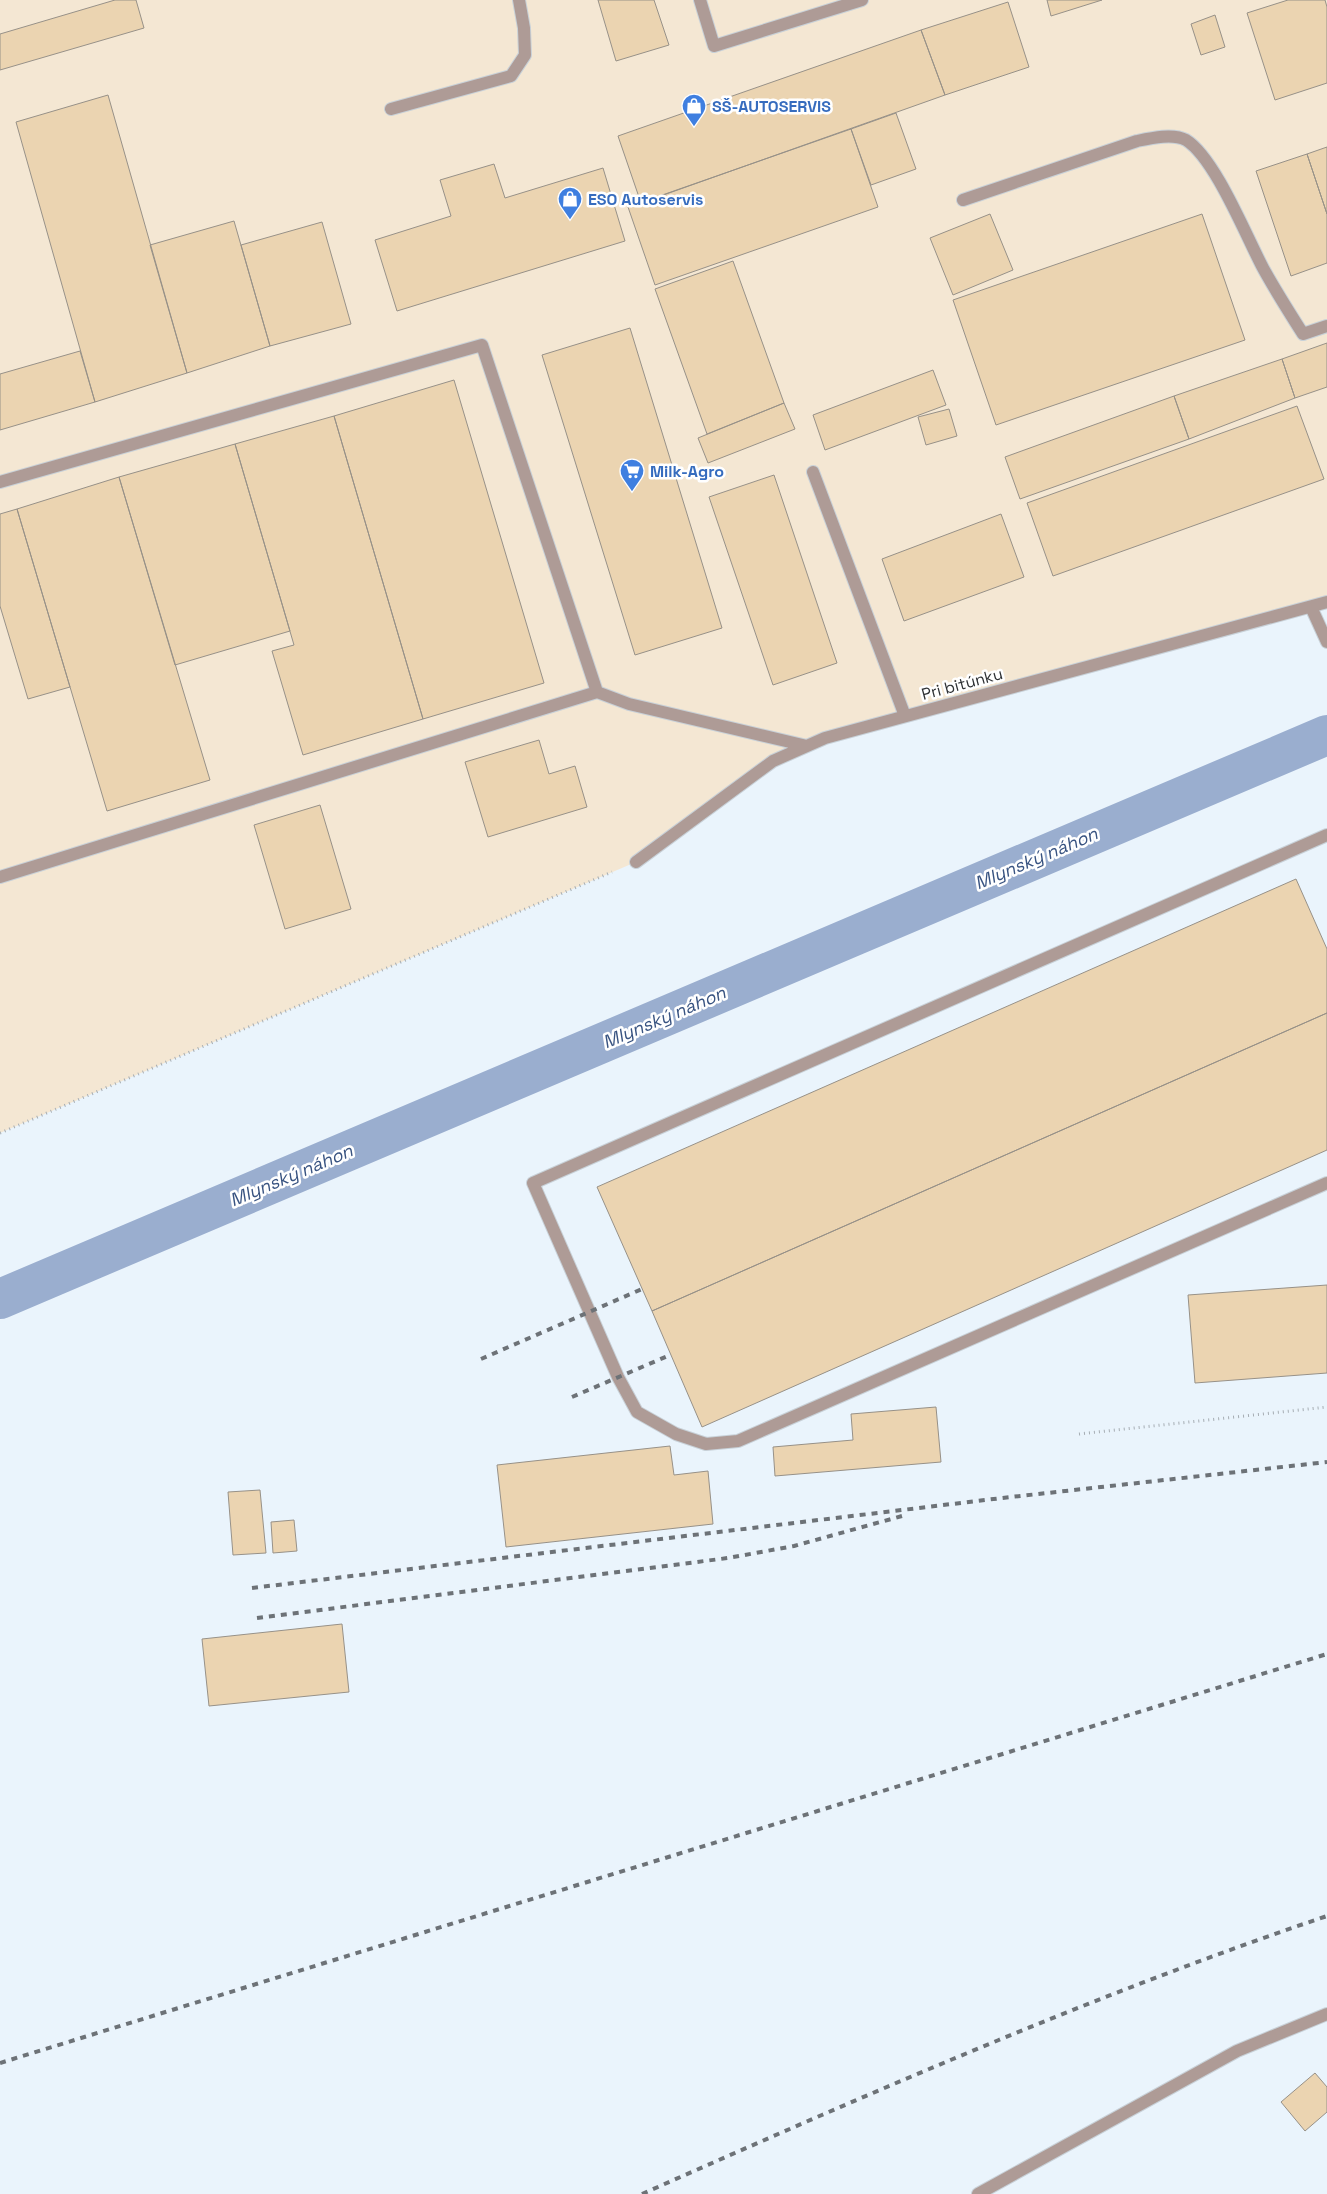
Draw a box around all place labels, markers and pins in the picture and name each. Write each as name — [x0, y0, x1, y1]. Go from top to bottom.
shop icon: SŠ-AUTOSERVIS — [681, 93, 707, 127]
place label: SŠ-AUTOSERVIS — [712, 96, 831, 117]
shop icon: ESO Autoservis — [557, 186, 583, 220]
place label: ESO Autoservis — [588, 189, 703, 210]
supermarket icon: Milk-Agro — [619, 458, 645, 492]
place label: Milk-Agro — [650, 461, 724, 482]

